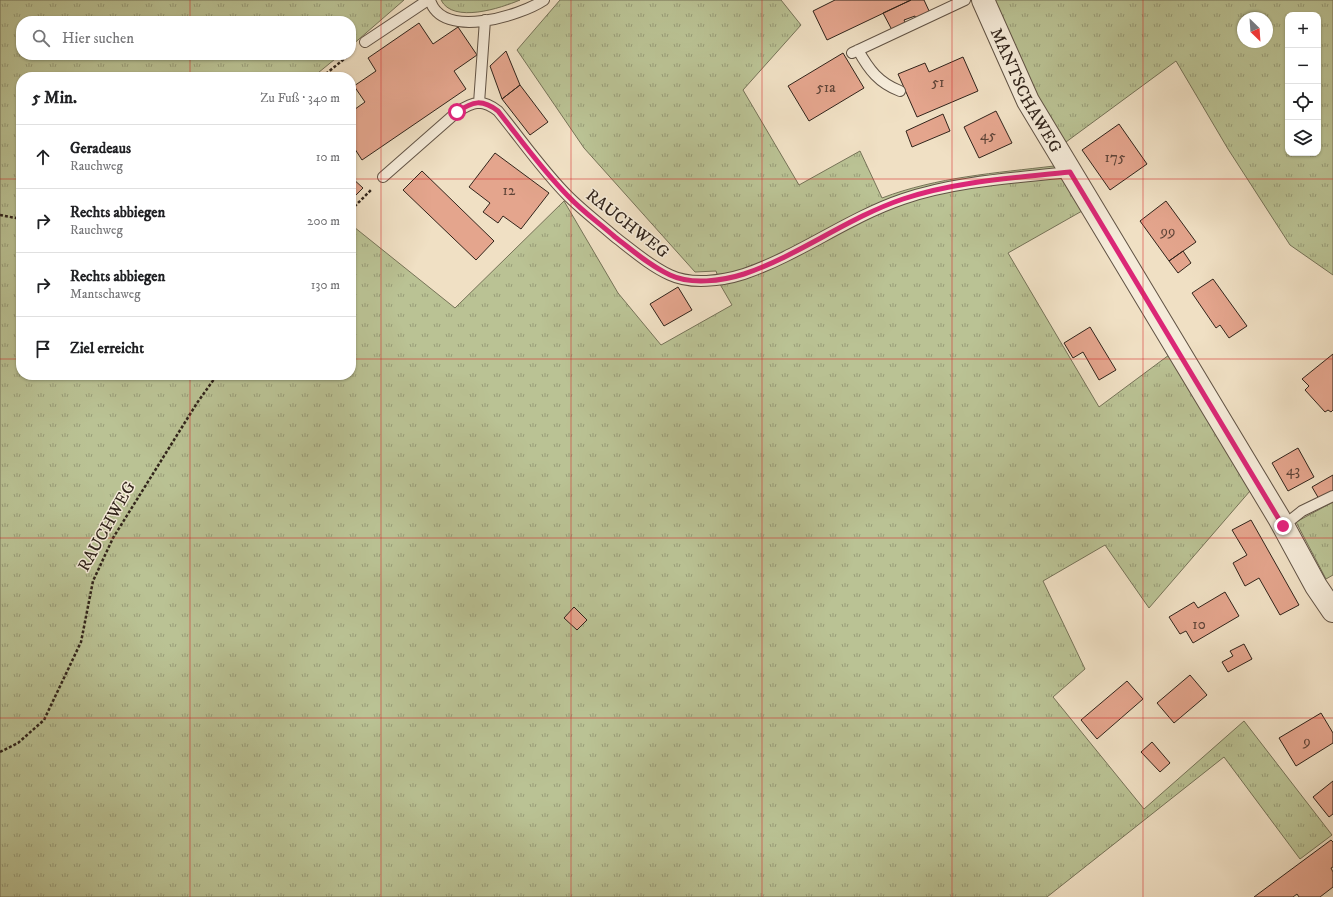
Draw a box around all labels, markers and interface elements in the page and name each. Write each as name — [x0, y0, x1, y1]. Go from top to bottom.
north arrow — [1237, 12, 1273, 48]
map controls — [1285, 12, 1321, 156]
button: + — [1285, 12, 1321, 48]
search box — [16, 16, 356, 60]
street label: MANTSCHAWEG — [985, 24, 1067, 157]
icon: search — [30, 27, 52, 49]
text: Hier suchen — [62, 29, 134, 48]
button: − — [1285, 48, 1321, 84]
house number: 51 — [932, 73, 944, 92]
house number: 51a — [816, 78, 836, 97]
button: locate — [1285, 84, 1321, 120]
text: 5 Min. — [32, 87, 77, 109]
text: Zu Fuß · 340 m — [260, 90, 340, 106]
route start — [448, 103, 466, 121]
button: layers — [1285, 120, 1321, 156]
house number: 45 — [980, 126, 997, 145]
text: Geradeaus — [70, 139, 131, 158]
icon: ahead — [32, 146, 54, 168]
house number: 175 — [1105, 148, 1126, 167]
text: 10 m — [316, 149, 340, 165]
text: Rauchweg — [70, 158, 123, 174]
house number: 12 — [503, 181, 516, 200]
street label: RAUCHWEG — [581, 184, 674, 263]
text: Rechts abbiegen — [70, 203, 165, 222]
icon: right — [32, 210, 54, 232]
text: 200 m — [307, 213, 340, 229]
text: Rauchweg — [70, 222, 123, 238]
house number: 99 — [1160, 222, 1175, 241]
text: Rechts abbiegen — [70, 267, 165, 286]
icon: right — [32, 274, 54, 296]
text: 130 m — [311, 277, 340, 293]
text: Mantschaweg — [70, 286, 141, 302]
icon: arrive — [32, 338, 54, 360]
text: Ziel erreicht — [70, 339, 144, 358]
house number: 43 — [1286, 461, 1300, 480]
street label: RAUCHWEG — [73, 477, 141, 575]
route end — [1274, 517, 1292, 535]
house number: 10 — [1192, 615, 1206, 634]
house number: 9 — [1302, 732, 1311, 751]

